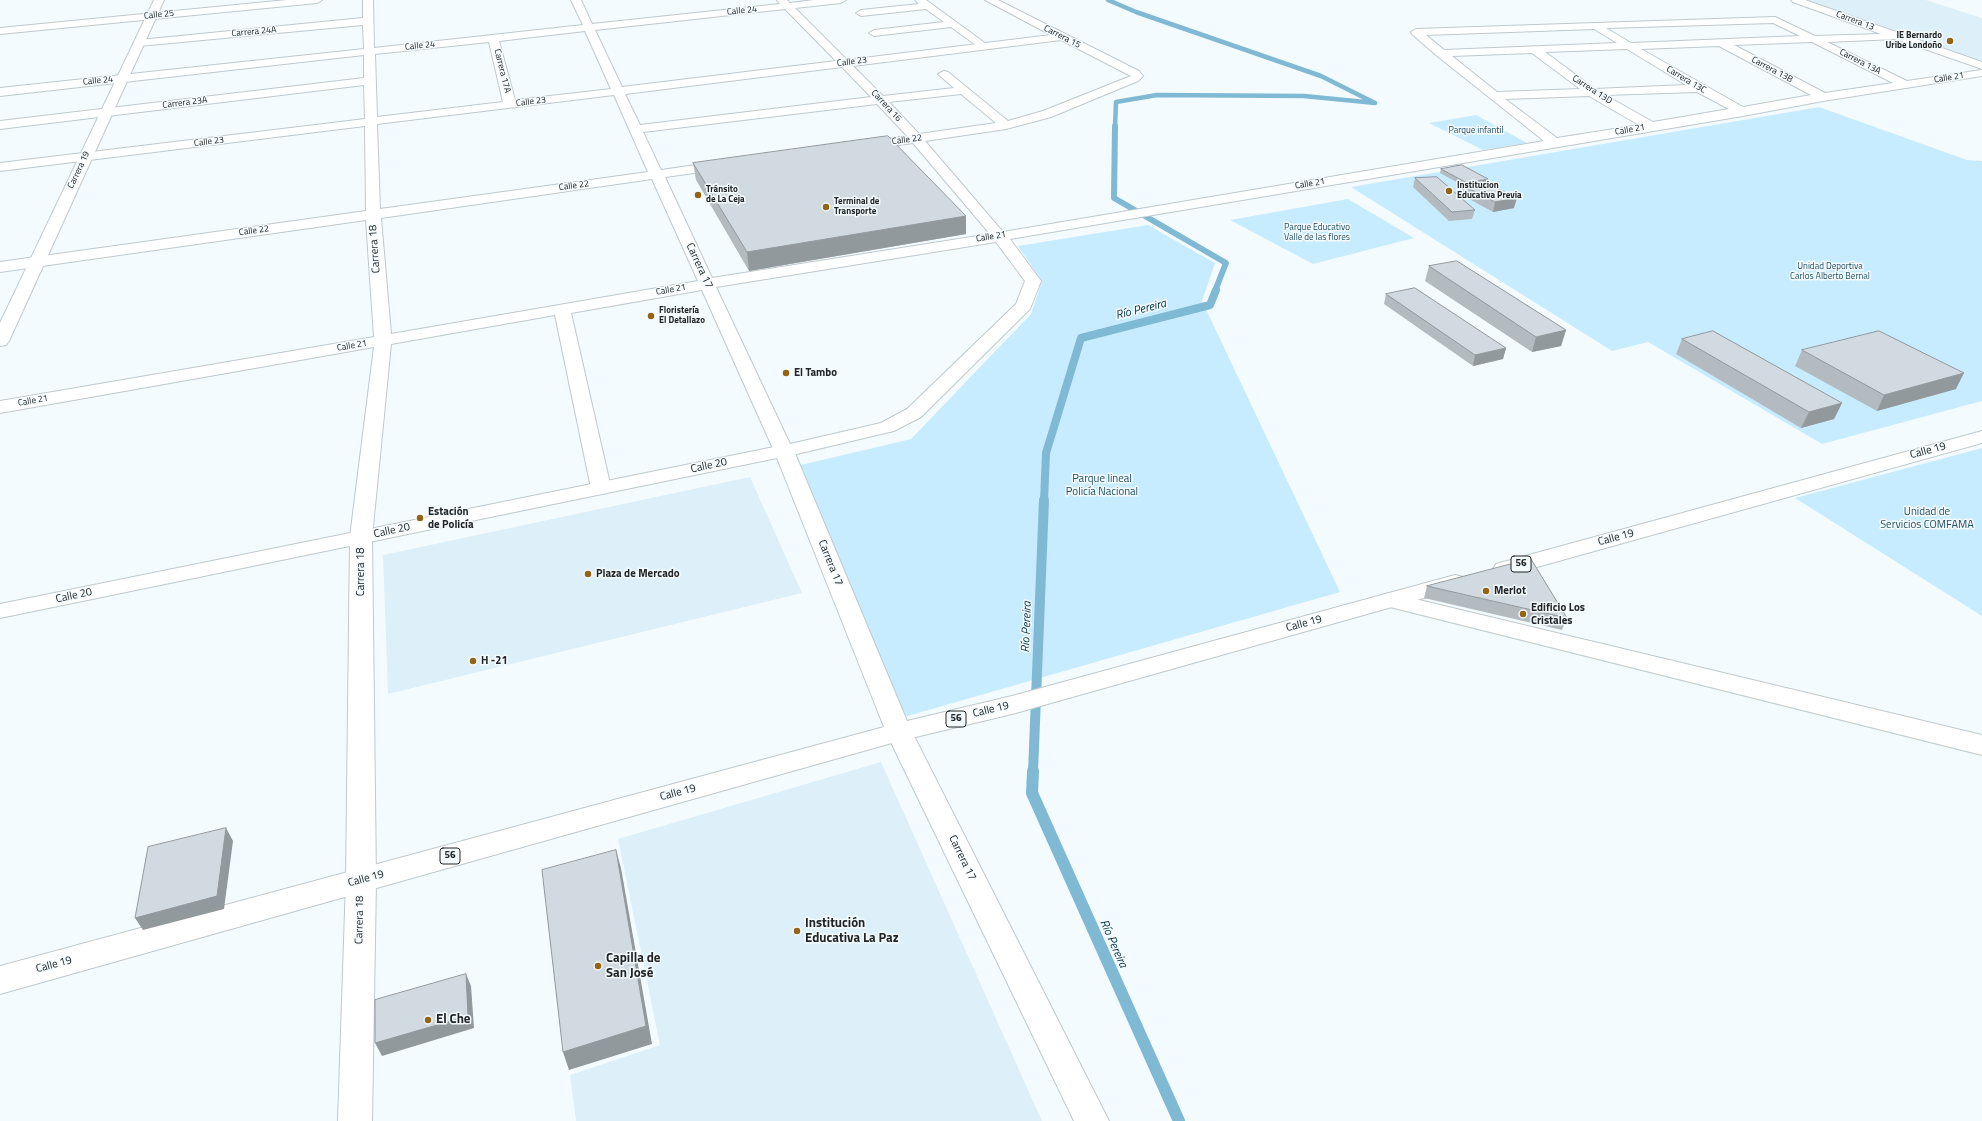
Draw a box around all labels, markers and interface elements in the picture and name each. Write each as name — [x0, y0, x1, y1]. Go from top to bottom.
street label: Calle 24 — [726, 4, 758, 18]
street label: Calle 25 — [143, 8, 175, 22]
street label: Carrera 13 — [1834, 9, 1876, 33]
street label: Carrera 15 — [1042, 23, 1082, 51]
street label: Carrera 24A — [231, 25, 277, 39]
place label: IE Bernardo Uribe Londoño — [1886, 31, 1942, 52]
marker: IE Bernardo Uribe Londoño — [1945, 36, 1955, 46]
street label: Calle 24 — [404, 39, 436, 53]
street label: Carrera 13A — [1837, 47, 1883, 77]
street label: Carrera 17A — [491, 48, 513, 94]
street label: Calle 23 — [836, 55, 868, 69]
street label: Carrera 13B — [1749, 55, 1795, 85]
street label: Carrera 13C — [1664, 64, 1708, 96]
street label: Calle 21 — [1933, 70, 1965, 86]
street label: Carrera 13D — [1570, 73, 1614, 107]
street label: Calle 24 — [82, 74, 114, 88]
street label: Carrera 16 — [868, 88, 904, 124]
street label: Carrera 23A — [162, 95, 208, 111]
street label: Calle 23 — [515, 95, 547, 109]
street label: Calle 21 — [1614, 122, 1646, 138]
park label: Parque infantil — [1448, 126, 1504, 136]
street label: Calle 22 — [891, 133, 923, 147]
street label: Calle 23 — [193, 135, 225, 149]
street label: Carrera 19 — [66, 150, 92, 190]
street label: Calle 21 — [1294, 176, 1326, 192]
street label: Calle 22 — [558, 179, 590, 193]
place label: Institucion Educativa Previa — [1457, 181, 1522, 202]
place label: Tránsito de La Ceja — [706, 185, 745, 206]
marker: Institucion Educativa Previa — [1444, 186, 1454, 196]
marker: Tránsito de La Ceja — [693, 190, 703, 200]
place label: Terminal de Transporte — [834, 197, 879, 218]
marker: Terminal de Transporte — [821, 202, 831, 212]
park label: Parque Educativo Valle de las flores — [1284, 223, 1350, 244]
street label: Calle 22 — [238, 224, 270, 238]
street label: Carrera 18 — [367, 224, 383, 274]
street label: Calle 21 — [975, 229, 1007, 245]
street label: Carrera 17 — [683, 241, 715, 291]
park label: Unidad Deportiva Carlos Alberto Bernal — [1790, 262, 1870, 283]
street label: Calle 21 — [655, 282, 687, 298]
water label: Río Pereira — [1114, 297, 1168, 323]
place label: Floristería El Detallazo — [659, 306, 705, 327]
marker: Floristería El Detallazo — [646, 311, 656, 321]
street label: Calle 21 — [336, 338, 368, 354]
place label: El Tambo — [794, 366, 837, 380]
marker: El Tambo — [781, 368, 791, 378]
street label: Calle 21 — [17, 393, 49, 409]
street label: Calle 19 — [1908, 440, 1948, 462]
street label: Calle 20 — [690, 456, 728, 476]
park label: Parque lineal Policía Nacional — [1066, 472, 1138, 498]
place label: Estación de Policía — [428, 505, 474, 531]
park label: Unidad de Servicios COMFAMA — [1880, 505, 1974, 531]
marker: Estación de Policía — [415, 513, 425, 523]
street label: Calle 20 — [373, 521, 411, 541]
street label: Calle 19 — [1596, 527, 1636, 549]
street label: Carrera 17 — [815, 538, 845, 588]
street label: Carrera 18 — [354, 548, 368, 596]
road number: 56 — [1511, 556, 1531, 572]
place label: Plaza de Mercado — [596, 567, 680, 581]
marker: Plaza de Mercado — [583, 569, 593, 579]
place label: Merlot — [1494, 584, 1526, 598]
street label: Calle 20 — [55, 586, 93, 606]
marker: Merlot — [1481, 586, 1491, 596]
water label: Río Pereira — [1019, 601, 1035, 653]
place label: Edificio Los Cristales — [1531, 601, 1585, 627]
marker: Edificio Los Cristales — [1518, 609, 1528, 619]
street label: Calle 19 — [1284, 613, 1324, 635]
place label: H -21 — [481, 654, 508, 668]
marker: H -21 — [468, 656, 478, 666]
street label: Calle 19 — [972, 699, 1010, 721]
road number: 56 — [946, 711, 966, 727]
street label: Calle 19 — [658, 782, 698, 804]
street label: Carrera 17 — [945, 833, 979, 883]
road number: 56 — [440, 848, 460, 864]
street label: Calle 19 — [346, 868, 386, 890]
street label: Carrera 18 — [353, 896, 367, 944]
place label: Institución Educativa La Paz — [805, 916, 899, 947]
water label: Río Pereira — [1096, 918, 1130, 970]
marker: Institución Educativa La Paz — [792, 926, 802, 936]
place label: Capilla de San José — [606, 951, 660, 982]
street label: Calle 19 — [34, 954, 74, 976]
marker: Capilla de San José — [593, 961, 603, 971]
place label: El Che — [436, 1012, 470, 1028]
marker: El Che — [423, 1015, 433, 1025]

